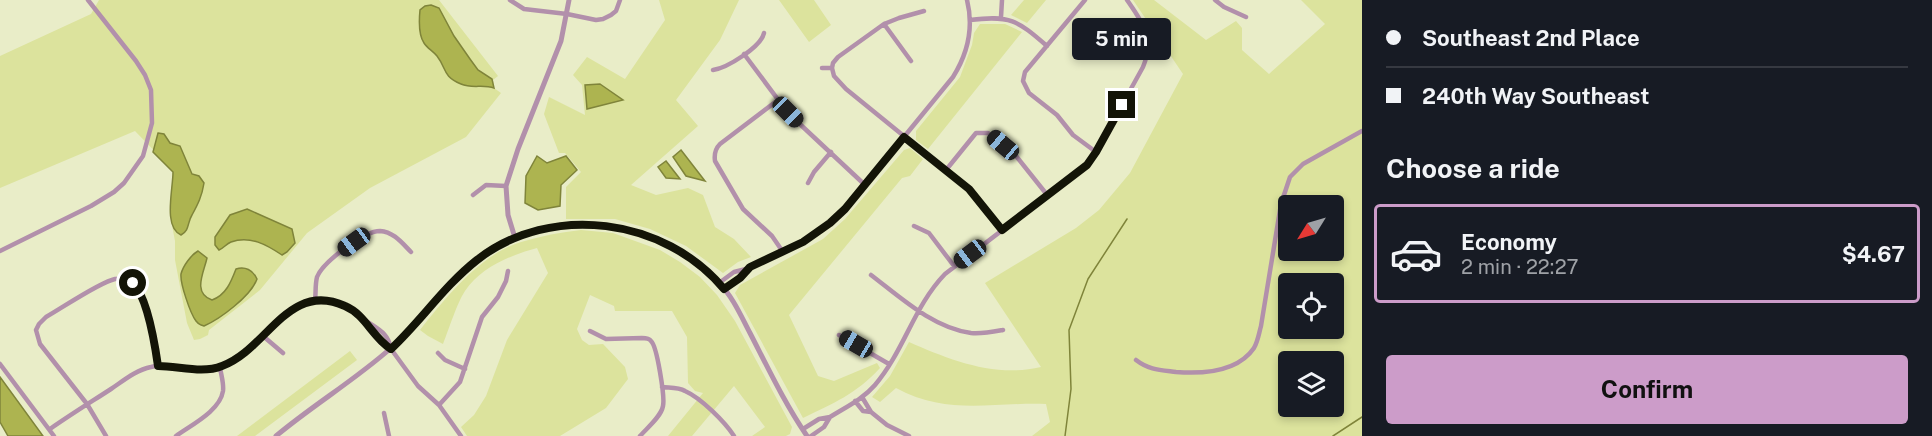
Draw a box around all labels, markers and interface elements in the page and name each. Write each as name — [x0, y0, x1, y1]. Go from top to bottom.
callout: 5 min — [1072, 18, 1172, 60]
text: Southeast 2nd Place — [1422, 25, 1640, 51]
text: 5 min — [1095, 27, 1148, 51]
text: 240th Way Southeast — [1422, 83, 1649, 109]
route end — [1108, 91, 1135, 118]
car — [769, 93, 807, 131]
car — [983, 127, 1023, 163]
text: Choose a ride — [1386, 152, 1560, 184]
north arrow — [1278, 195, 1344, 261]
map controls — [1278, 195, 1344, 417]
car — [334, 224, 374, 260]
icon: car — [1389, 227, 1443, 281]
text: Economy — [1461, 229, 1557, 255]
car — [950, 236, 990, 272]
text: $4.67 — [1842, 241, 1905, 267]
text: 2 min · 22:27 — [1461, 255, 1579, 279]
route start — [119, 269, 146, 296]
button: locate — [1278, 273, 1344, 339]
car — [836, 327, 876, 361]
button: layers — [1278, 351, 1344, 417]
button: Confirm — [1386, 355, 1908, 424]

